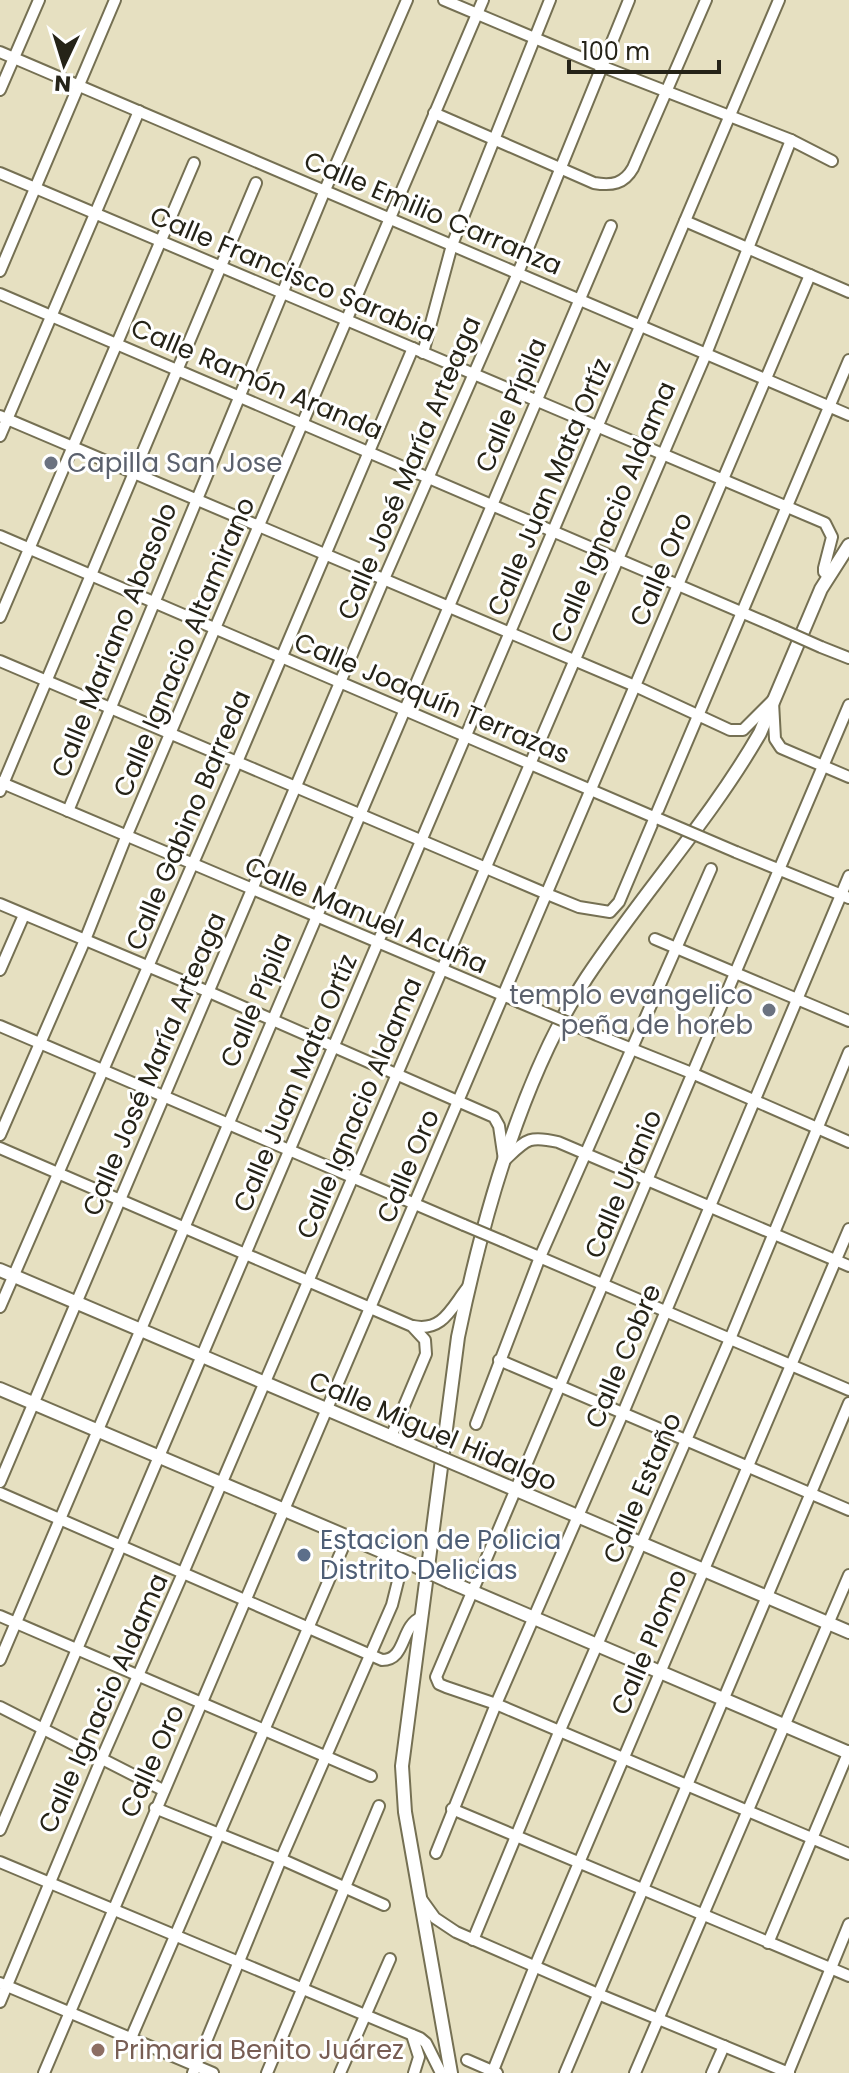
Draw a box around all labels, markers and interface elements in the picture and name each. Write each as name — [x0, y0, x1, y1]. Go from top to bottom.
north arrow — [24, 24, 104, 104]
scale bar — [569, 24, 719, 74]
text: 100 m — [581, 35, 650, 68]
text: N — [53, 67, 72, 99]
street label: Calle Emilio Carranza — [298, 142, 568, 284]
street label: Calle Francisco Sarabia — [145, 197, 441, 351]
street label: Calle Ramón Aranda — [125, 310, 389, 448]
street label: Calle José María Arteaga — [329, 311, 489, 625]
street label: Calle Pípila — [467, 332, 555, 478]
street label: Calle Juan Mata Ortíz — [478, 353, 620, 621]
street label: Calle Ignacio Aldama — [542, 376, 684, 648]
place label: Capilla San Jose — [67, 445, 282, 481]
marker: Capilla San Jose — [42, 454, 60, 472]
street label: Calle Ignacio Altamirano — [104, 492, 264, 802]
street label: Calle Mariano Abasolo — [42, 497, 186, 783]
street label: Calle Oro — [621, 507, 701, 631]
street label: Calle Joaquín Terrazas — [289, 624, 575, 772]
street label: Calle Gabino Barreda — [117, 684, 259, 956]
street label: Calle Manuel Acuña — [239, 848, 493, 982]
street label: Calle José María Arteaga — [74, 907, 234, 1221]
street label: Calle Pípila — [212, 927, 300, 1073]
street label: Calle Juan Mata Ortíz — [224, 949, 366, 1217]
street label: Calle Ignacio Aldama — [288, 972, 430, 1244]
place label: templo evangelico peña de horeb — [509, 977, 753, 1043]
marker: templo evangelico peña de horeb — [760, 1001, 778, 1019]
street label: Calle Oro — [368, 1104, 448, 1228]
street label: Calle Uranio — [576, 1104, 670, 1264]
street label: Calle Cobre — [576, 1278, 670, 1434]
street label: Calle Miguel Hidalgo — [303, 1362, 563, 1500]
street label: Calle Estaño — [594, 1407, 690, 1569]
place label: Estacion de Policia Distrito Delicias — [320, 1522, 561, 1588]
marker: Estacion de Policia Distrito Delicias — [295, 1546, 313, 1564]
street label: Calle Plomo — [602, 1564, 696, 1720]
street label: Calle Ignacio Aldama — [29, 1567, 177, 1839]
street label: Calle Oro — [111, 1699, 193, 1823]
place label: Primaria Benito Juárez — [114, 2032, 404, 2068]
marker: Primaria Benito Juárez — [89, 2041, 107, 2059]

